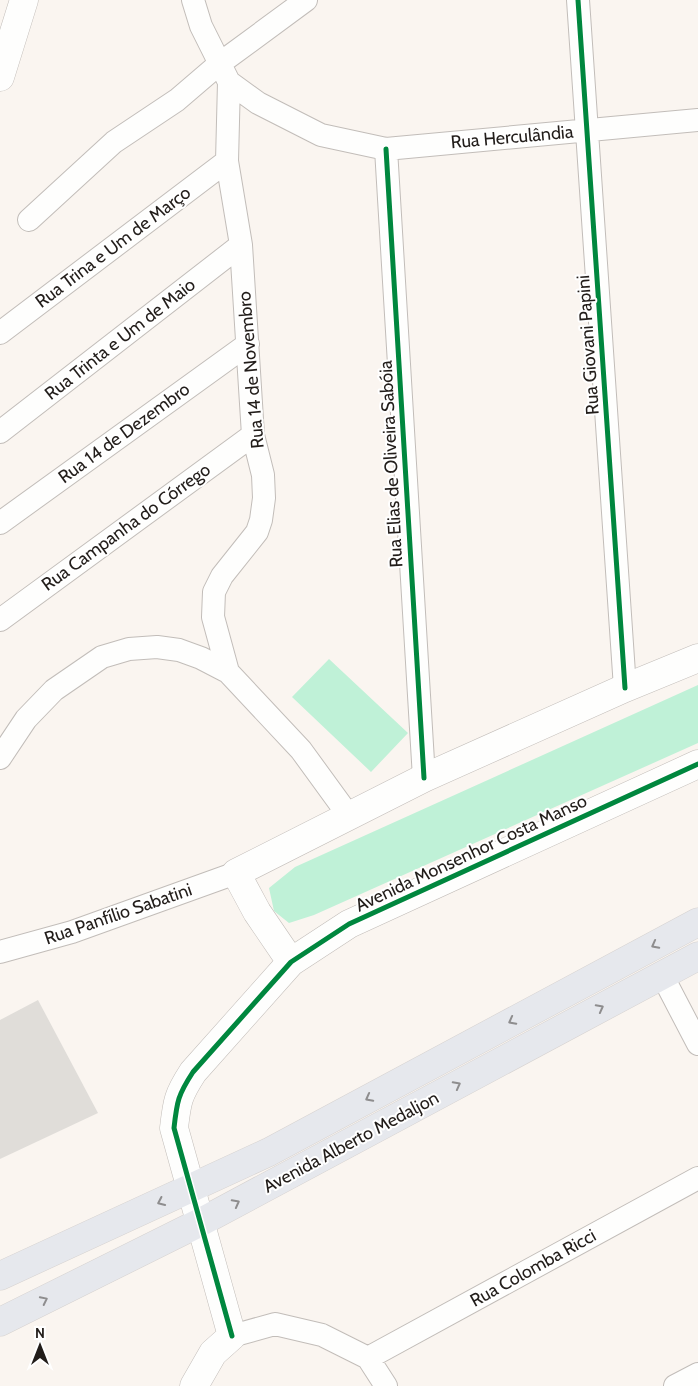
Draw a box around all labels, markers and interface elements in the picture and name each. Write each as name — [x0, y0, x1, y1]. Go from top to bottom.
street label: Rua Herculândia — [450, 121, 575, 153]
street label: Rua Trina e Um de Março — [31, 181, 195, 313]
street label: Rua Trinta e Um de Maio — [40, 273, 200, 405]
street label: Rua Giovani Papini — [572, 274, 604, 416]
street label: Rua 14 de Novembro — [233, 290, 269, 449]
street label: Rua Elias de Oliveira Sabóia — [375, 359, 407, 568]
street label: Rua 14 de Dezembro — [54, 378, 194, 488]
street label: Rua Campanha do Córrego — [37, 458, 215, 596]
street label: Avenida Monsenhor Costa Manso — [352, 790, 590, 916]
street label: Rua Panfílio Sabatini — [41, 878, 195, 950]
one-way arrow — [651, 939, 660, 949]
one-way arrow — [595, 1004, 604, 1014]
one-way arrow — [508, 1015, 517, 1025]
one-way arrow — [452, 1081, 461, 1091]
street label: Avenida Alberto Medaljon — [260, 1086, 442, 1198]
one-way arrow — [365, 1092, 374, 1102]
one-way arrow — [157, 1195, 166, 1205]
one-way arrow — [231, 1199, 240, 1209]
street label: Rua Colomba Ricci — [466, 1224, 600, 1312]
one-way arrow — [39, 1296, 48, 1306]
north arrow — [15, 1321, 65, 1371]
text: N — [35, 1324, 45, 1342]

